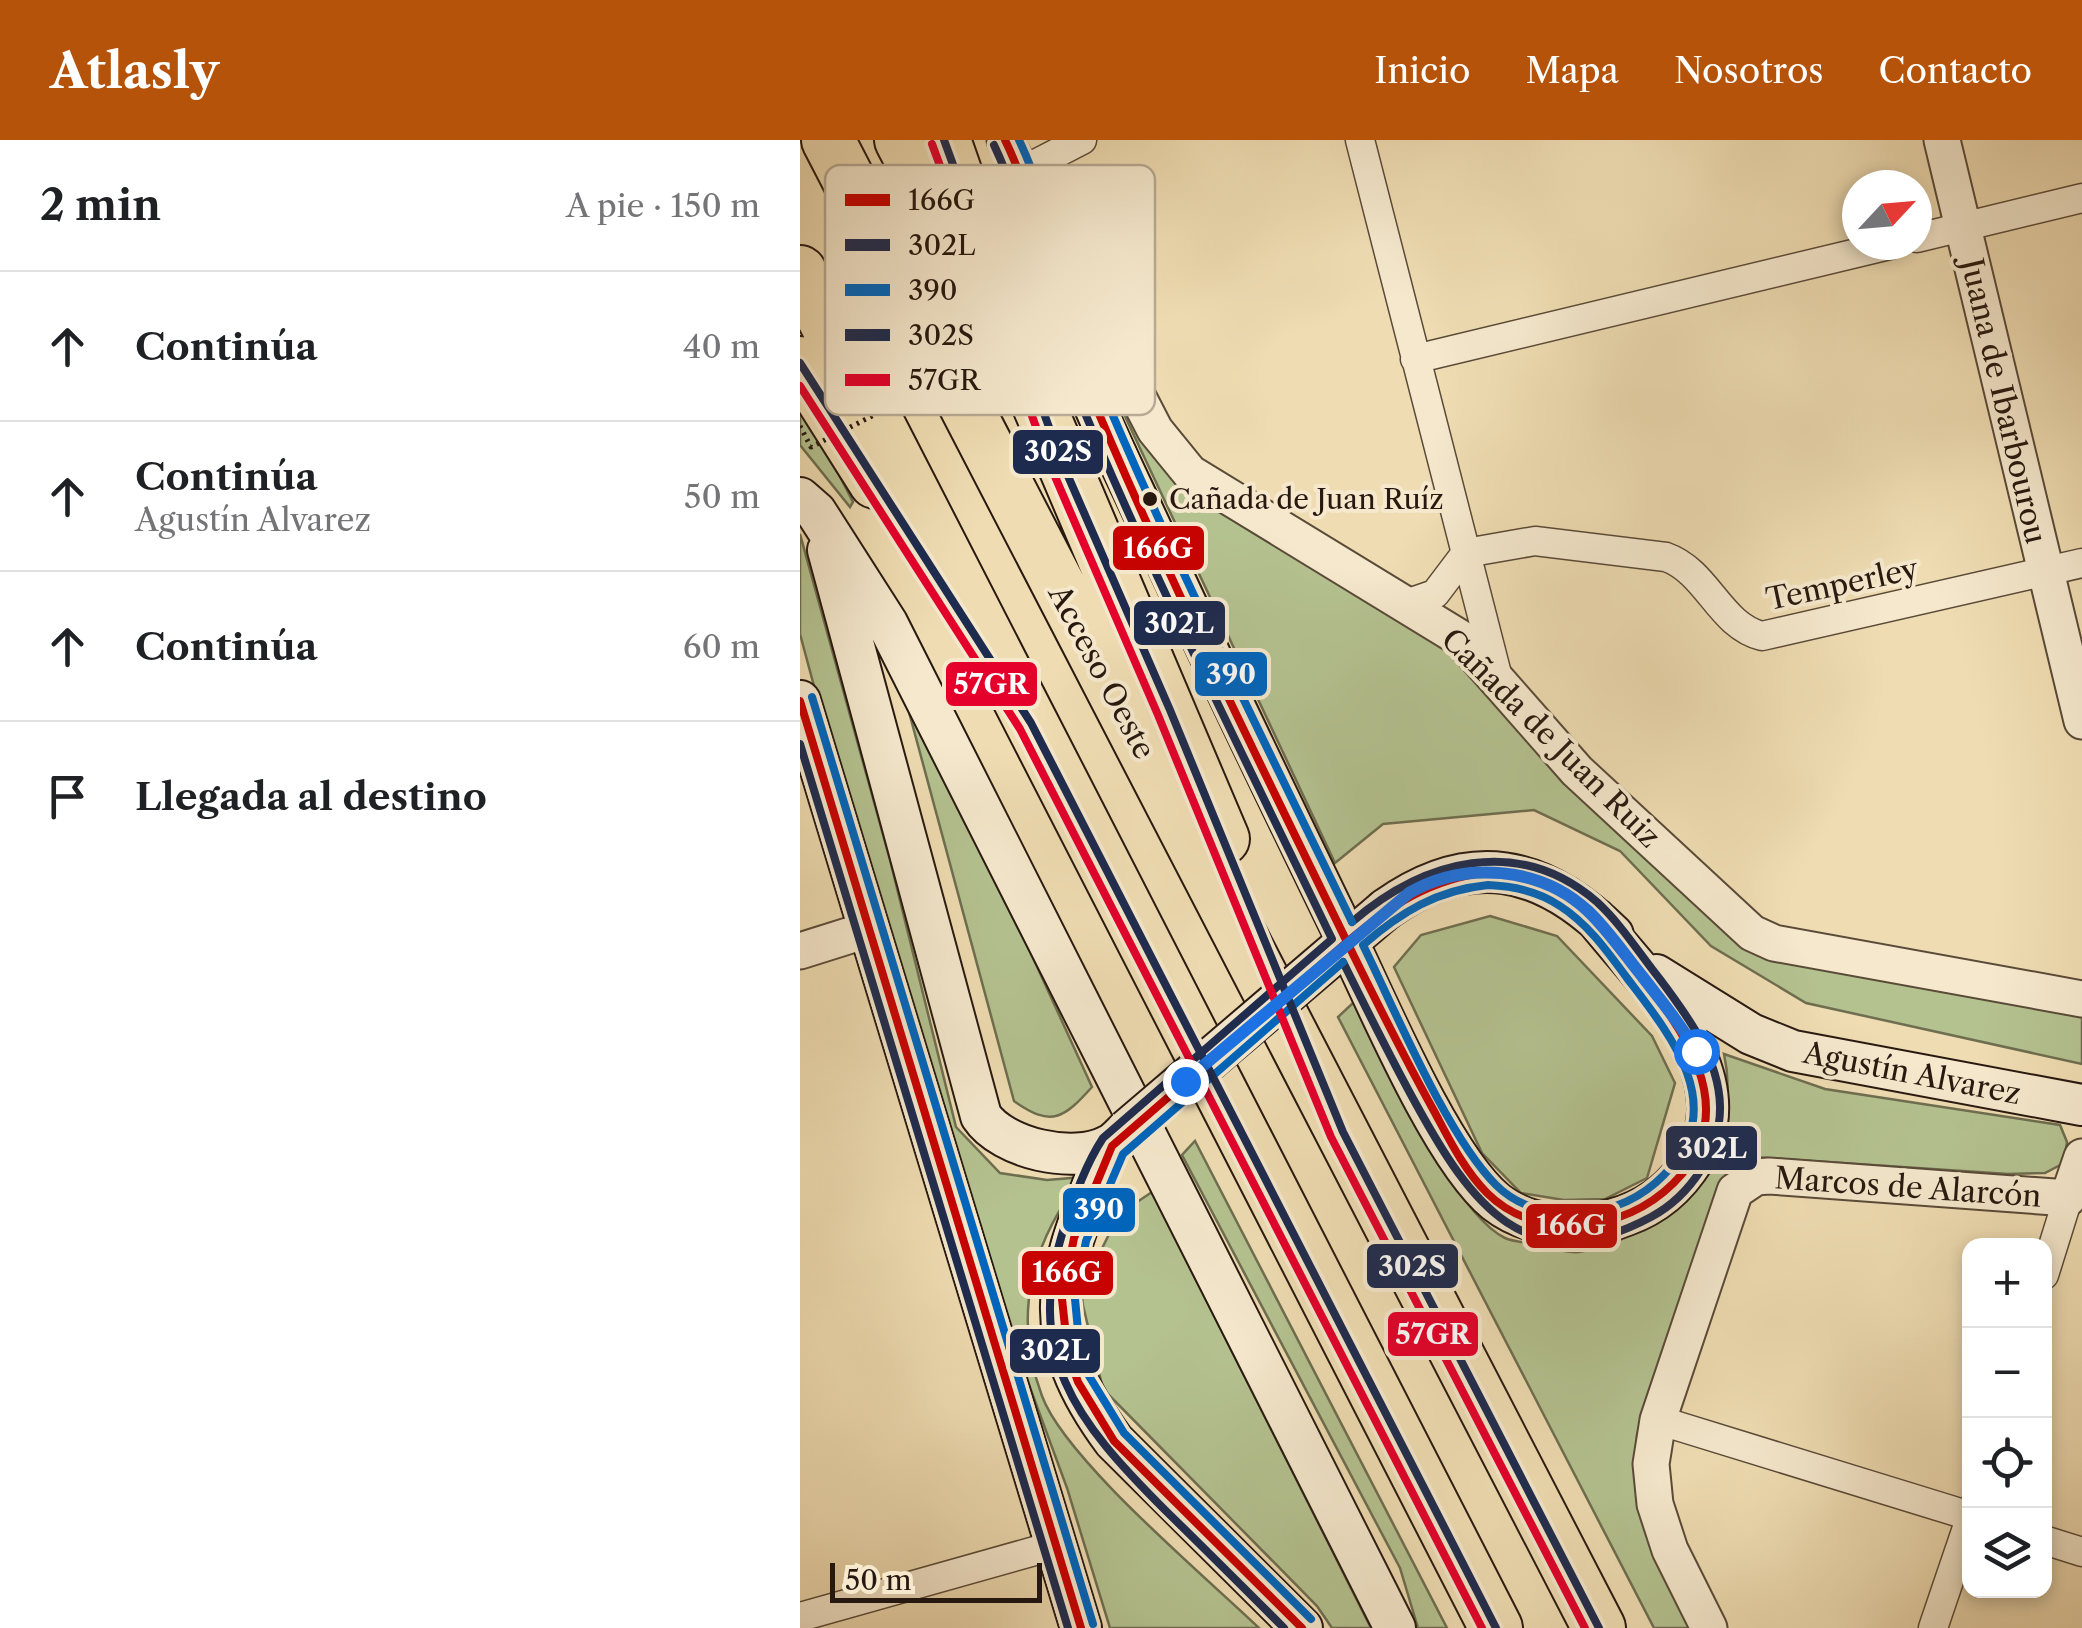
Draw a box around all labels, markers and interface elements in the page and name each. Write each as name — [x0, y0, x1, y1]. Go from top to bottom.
text: Atlasly — [50, 41, 219, 100]
text: Inicio — [1374, 49, 1470, 92]
text: Mapa — [1525, 49, 1619, 92]
text: Nosotros — [1674, 49, 1824, 92]
text: Contacto — [1879, 49, 2032, 92]
legend — [825, 165, 1155, 415]
north arrow — [1842, 170, 1932, 260]
text: 2 min — [40, 179, 161, 231]
text: 166G — [908, 183, 975, 217]
text: A pie · 150 m — [566, 186, 760, 225]
text: 302L — [908, 228, 976, 262]
street label: Juana de Ibarbourou — [1952, 251, 2055, 547]
text: 390 — [908, 273, 958, 307]
text: 302S — [908, 318, 974, 352]
icon: ahead — [40, 319, 95, 374]
text: Continúa — [135, 323, 318, 370]
text: 40 m — [683, 327, 760, 366]
text: 57GR — [908, 363, 982, 397]
line badge: 302S — [1011, 428, 1105, 476]
text: 302S — [1024, 434, 1092, 468]
text: Continúa — [135, 453, 318, 500]
icon: ahead — [40, 469, 95, 524]
text: 50 m — [684, 477, 760, 516]
place label: Cañada de Juan Ruíz — [1169, 482, 1444, 516]
marker: Cañada de Juan Ruíz — [1140, 489, 1160, 509]
text: Agustín Alvarez — [135, 500, 371, 539]
line badge: 166G — [1111, 524, 1206, 572]
text: 166G — [1123, 531, 1193, 565]
street label: Temperley — [1763, 550, 1921, 618]
street label: Acceso Oeste — [1040, 578, 1163, 765]
line badge: 302L — [1132, 599, 1227, 647]
text: 302L — [1144, 606, 1214, 640]
icon: ahead — [40, 619, 95, 674]
street label: Cañada de Juan Ruiz — [1434, 621, 1668, 855]
text: Continúa — [135, 623, 318, 670]
text: 60 m — [683, 627, 760, 666]
line badge: 390 — [1193, 650, 1269, 698]
text: 390 — [1206, 657, 1256, 691]
line badge: 57GR — [944, 660, 1039, 708]
text: 57GR — [953, 667, 1030, 701]
icon: arrive — [40, 769, 95, 824]
text: Llegada al destino — [135, 773, 487, 820]
route start — [1674, 1029, 1720, 1075]
street label: Agustín Alvarez — [1799, 1034, 2024, 1112]
route end — [1163, 1059, 1209, 1105]
line badge: 302L — [1664, 1124, 1759, 1172]
text: 302L — [1677, 1131, 1747, 1165]
street label: Marcos de Alarcón — [1773, 1159, 2043, 1215]
line badge: 390 — [1061, 1186, 1137, 1234]
text: 390 — [1074, 1192, 1124, 1226]
line badge: 166G — [1524, 1202, 1619, 1250]
text: 166G — [1536, 1208, 1606, 1242]
map controls — [1962, 1238, 2052, 1598]
button: + — [1962, 1238, 2052, 1328]
line badge: 302S — [1365, 1242, 1460, 1290]
line badge: 166G — [1020, 1249, 1115, 1297]
text: 302S — [1378, 1249, 1446, 1283]
text: 166G — [1032, 1255, 1102, 1289]
line badge: 57GR — [1386, 1310, 1480, 1358]
text: 57GR — [1395, 1317, 1472, 1351]
line badge: 302L — [1008, 1327, 1102, 1375]
button: − — [1962, 1328, 2052, 1418]
text: 302L — [1020, 1333, 1090, 1367]
button: locate — [1962, 1418, 2052, 1508]
button: layers — [1962, 1508, 2052, 1598]
scale bar — [830, 1558, 1042, 1602]
text: 50 m — [845, 1563, 912, 1597]

